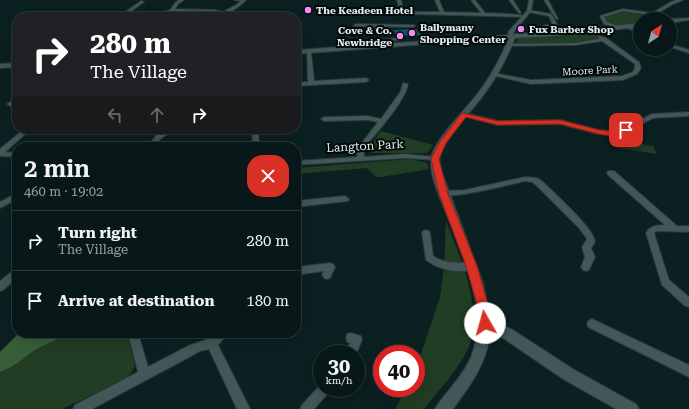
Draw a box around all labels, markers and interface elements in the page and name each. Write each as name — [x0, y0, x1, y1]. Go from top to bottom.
marker: The Keadeen Hotel — [303, 5, 313, 15]
place label: The Keadeen Hotel — [316, 5, 414, 16]
north arrow — [633, 12, 677, 56]
map controls — [633, 12, 677, 56]
place label: Ballymany Shopping Center — [420, 22, 506, 45]
marker: Fux Barber Shop — [516, 24, 526, 34]
place label: Fux Barber Shop — [529, 24, 614, 35]
place label: Cove & Co. Newbridge — [337, 25, 392, 48]
text: 280 m — [90, 27, 171, 60]
icon: right — [24, 28, 76, 80]
marker: Ballymany Shopping Center — [407, 28, 417, 38]
marker: Cove & Co. Newbridge — [395, 31, 405, 41]
text: The Village — [90, 61, 187, 82]
street label: Moore Park — [562, 64, 619, 77]
icon: left — [104, 104, 126, 126]
icon: ahead — [146, 104, 168, 126]
icon: right — [188, 104, 210, 126]
pin — [609, 113, 643, 147]
icon: arrive — [615, 119, 637, 141]
street label: Langton Park — [326, 137, 405, 155]
text: 2 min — [24, 155, 90, 183]
button: close — [247, 155, 289, 197]
text: 460 m · 19:02 — [24, 184, 103, 199]
text: Turn right — [58, 224, 137, 242]
icon: right — [24, 230, 46, 252]
text: 280 m — [246, 232, 289, 250]
text: The Village — [58, 242, 128, 257]
icon: arrive — [24, 290, 46, 312]
text: Arrive at destination — [58, 292, 214, 310]
text: 180 m — [246, 292, 289, 310]
position arrow — [464, 302, 506, 344]
speed limit sign: 40 — [373, 345, 425, 397]
text: 30 — [328, 354, 350, 378]
text: km/h — [326, 375, 352, 386]

